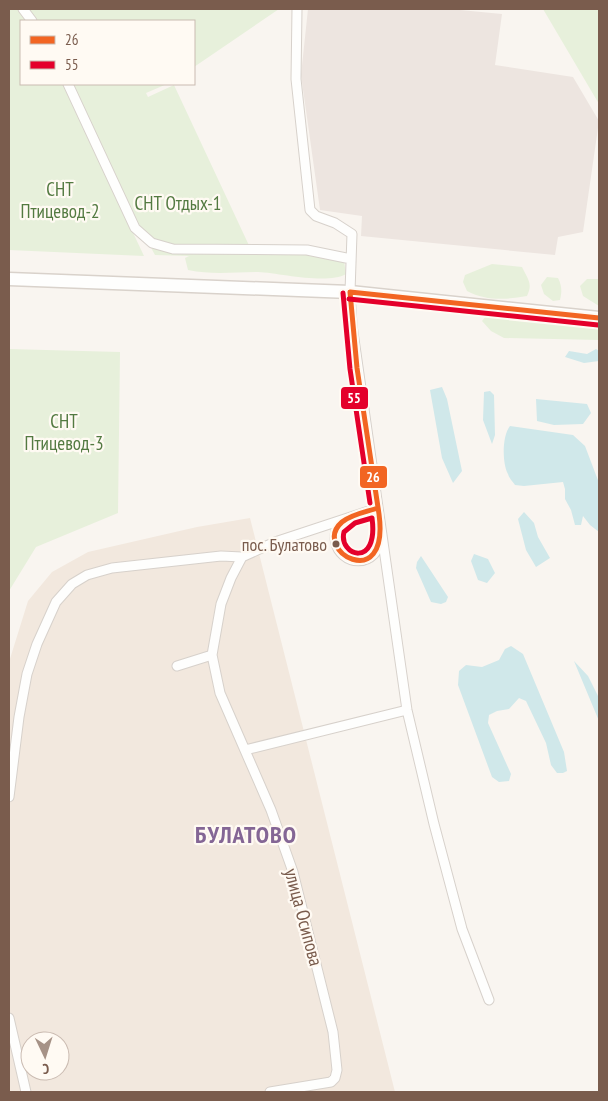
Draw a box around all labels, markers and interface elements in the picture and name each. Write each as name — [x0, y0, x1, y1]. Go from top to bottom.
legend — [20, 20, 195, 85]
text: 26 — [65, 30, 79, 49]
text: 55 — [65, 55, 79, 74]
park label: СНТ Птицевод-2 — [21, 177, 99, 223]
park label: СНТ Отдых-1 — [135, 191, 221, 215]
line badge: 55 — [340, 386, 369, 410]
text: 55 — [347, 389, 361, 407]
park label: СНТ Птицевод-3 — [25, 409, 103, 455]
line badge: 26 — [359, 465, 388, 489]
text: 26 — [366, 468, 380, 486]
place label: пос. Булатово — [242, 533, 327, 556]
marker: пос. Булатово — [331, 539, 341, 549]
district label: БУЛАТОВО — [195, 819, 297, 850]
street label: улица Осипова — [279, 866, 329, 968]
north arrow — [20, 1031, 70, 1081]
text: С — [41, 1060, 50, 1078]

